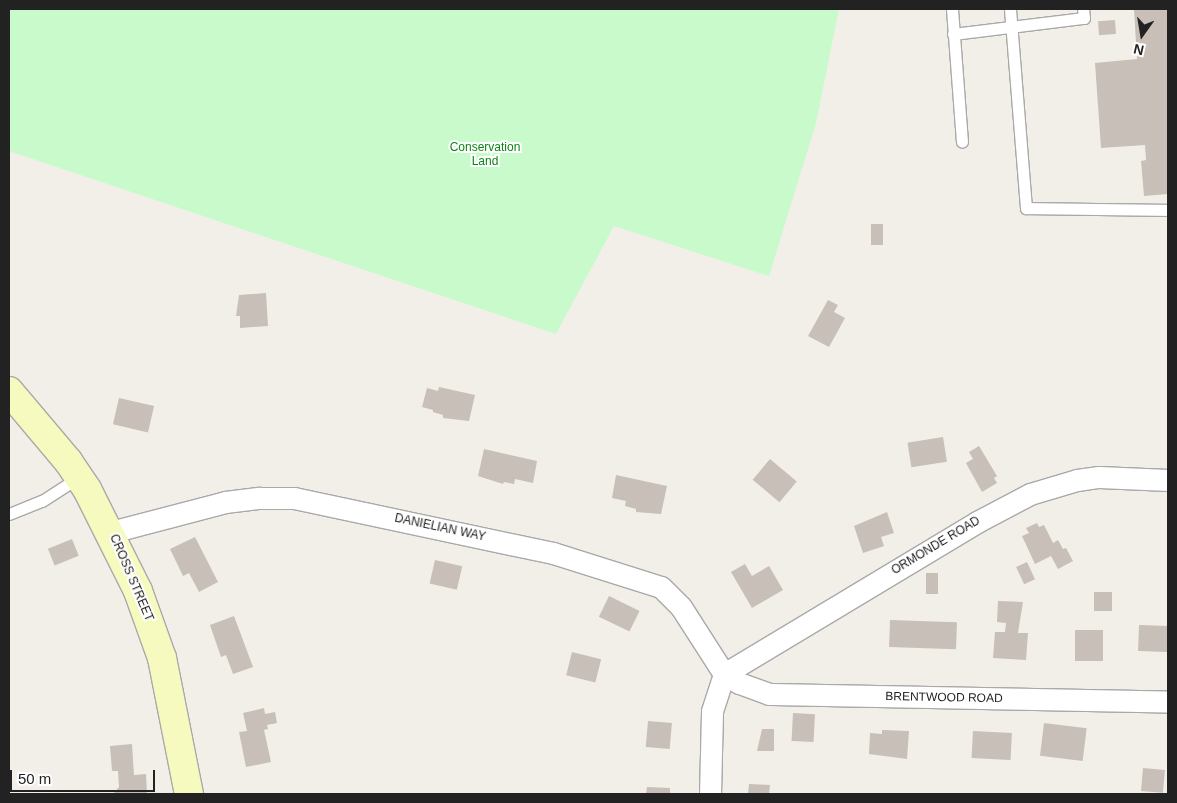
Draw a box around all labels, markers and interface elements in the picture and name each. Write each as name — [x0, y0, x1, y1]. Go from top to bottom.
north arrow — [1117, 10, 1167, 60]
text: N — [1132, 41, 1145, 59]
park label: Conservation Land — [450, 141, 520, 169]
street label: DANIELIAN WAY — [393, 511, 487, 545]
street label: ORMONDE ROAD — [889, 514, 983, 578]
street label: CROSS STREET — [106, 532, 156, 624]
street label: BRENTWOOD ROAD — [885, 690, 1003, 706]
scale bar — [12, 760, 158, 792]
text: 50 m — [18, 770, 51, 787]

